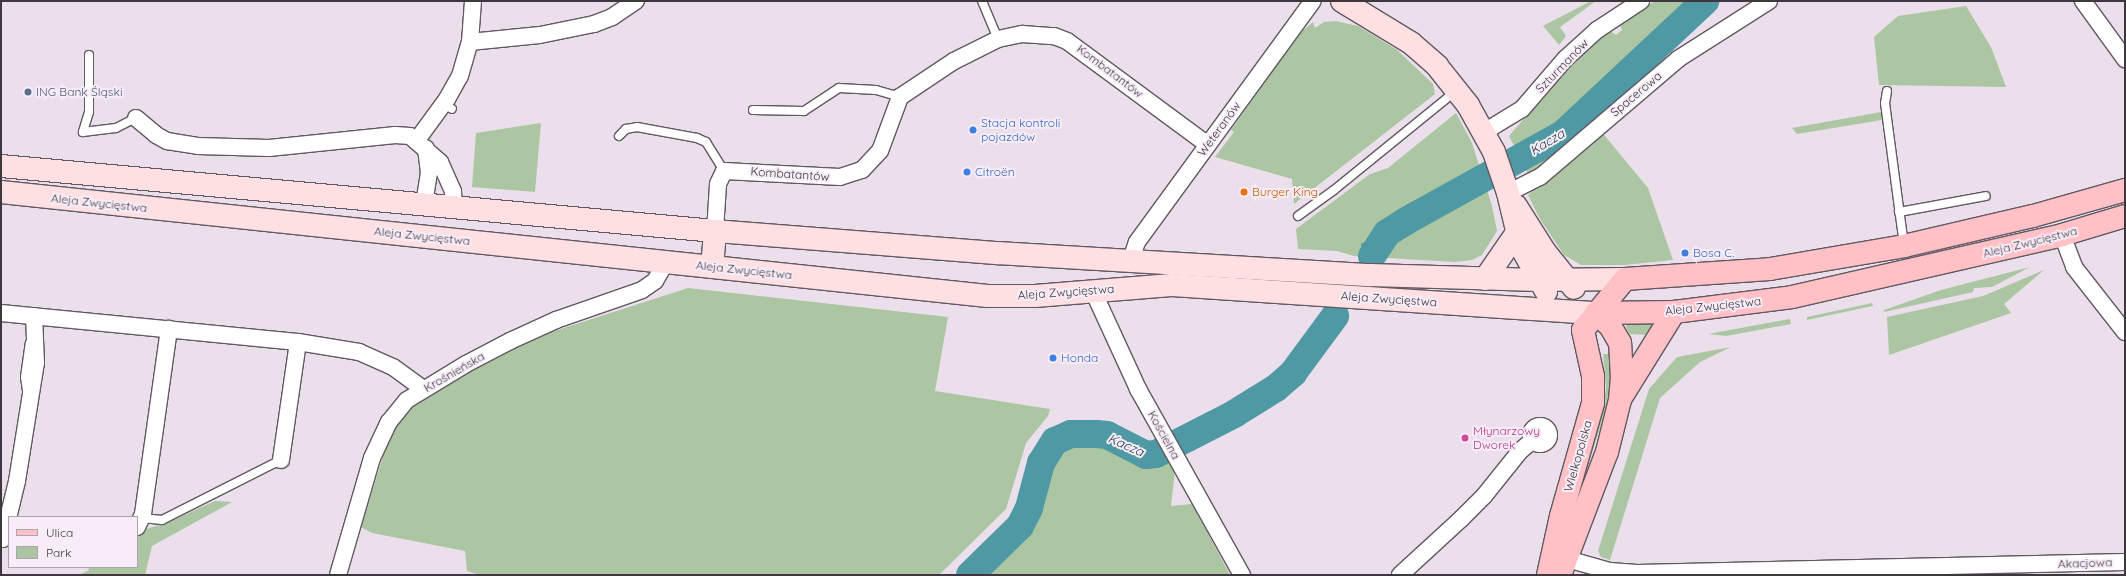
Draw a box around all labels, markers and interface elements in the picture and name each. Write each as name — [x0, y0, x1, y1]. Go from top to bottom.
street label: Szturmanów — [1533, 36, 1591, 96]
street label: Kombatantów — [1074, 41, 1146, 101]
street label: Spacerowa — [1608, 68, 1664, 120]
place label: ING Bank Śląski — [36, 85, 122, 99]
marker: ING Bank Śląski — [23, 87, 33, 97]
street label: Weteranów — [1194, 99, 1244, 159]
place label: Stacja kontroli pojazdów — [981, 116, 1060, 144]
marker: Stacja kontroli pojazdów — [968, 125, 978, 135]
water label: Kacza — [1527, 126, 1567, 158]
street label: Kombatantów — [750, 164, 830, 184]
place label: Citroën — [975, 165, 1015, 179]
marker: Citroën — [962, 167, 972, 177]
place label: Burger King — [1252, 185, 1318, 199]
marker: Burger King — [1239, 187, 1249, 197]
street label: Aleja Zwycięstwa — [50, 191, 148, 215]
street label: Aleja Zwycięstwa — [1981, 223, 2079, 261]
street label: Aleja Zwycięstwa — [373, 224, 471, 248]
place label: Bosa C. — [1693, 246, 1734, 260]
marker: Bosa C. — [1680, 248, 1690, 258]
street label: Aleja Zwycięstwa — [695, 258, 793, 282]
street label: Aleja Zwycięstwa — [1017, 281, 1115, 303]
street label: Aleja Zwycięstwa — [1340, 288, 1438, 310]
street label: Aleja Zwycięstwa — [1664, 294, 1762, 318]
street label: Krośnieńska — [421, 349, 487, 395]
place label: Honda — [1061, 351, 1098, 365]
marker: Honda — [1048, 353, 1058, 363]
street label: Kościelna — [1145, 408, 1183, 462]
street label: Wielkopolska — [1561, 419, 1595, 493]
place label: Młynarzowy Dworek — [1473, 424, 1540, 452]
water label: Kacza — [1106, 430, 1146, 460]
marker: Młynarzowy Dworek — [1460, 433, 1470, 443]
legend — [8, 516, 138, 568]
text: Ulica — [46, 525, 73, 540]
text: Park — [46, 545, 71, 560]
street label: Akacjowa — [2058, 555, 2112, 571]

